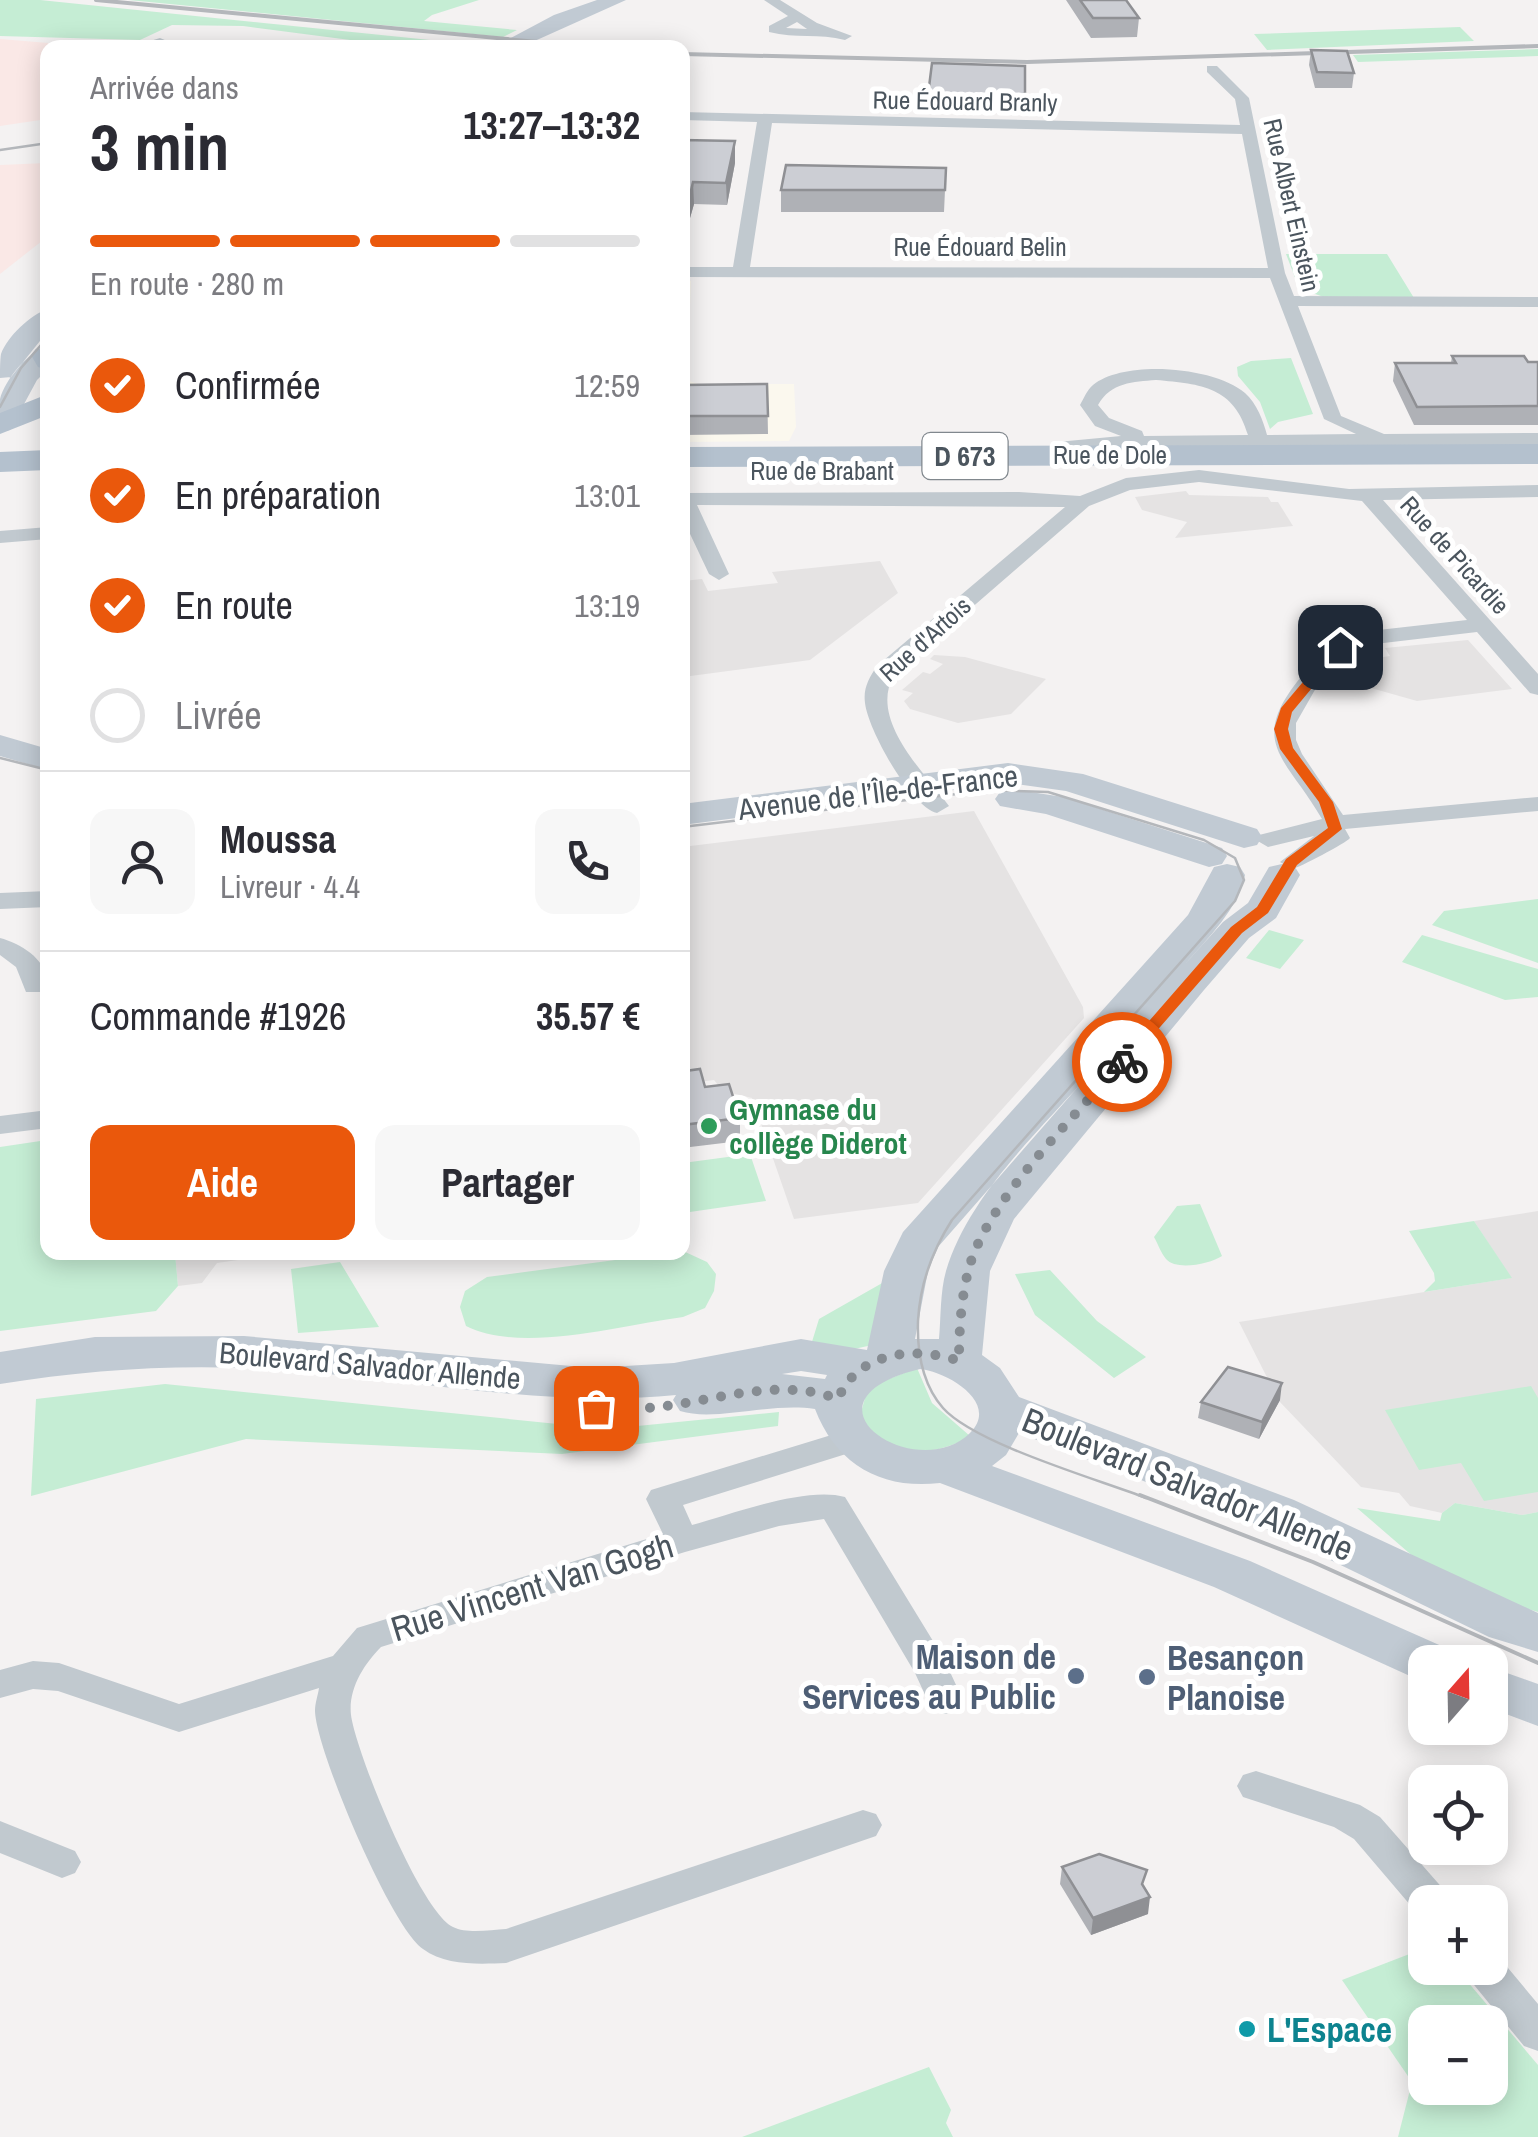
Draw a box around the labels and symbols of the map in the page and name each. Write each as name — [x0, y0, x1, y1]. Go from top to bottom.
street label: Rue Édouard Branly — [872, 82, 1058, 120]
street label: Rue Albert Einstein — [1256, 115, 1328, 295]
street label: Rue Édouard Belin — [893, 230, 1067, 264]
road number: D 673 — [922, 433, 1008, 479]
street label: Rue de Dole — [1053, 438, 1167, 472]
street label: Rue de Brabant — [750, 454, 894, 488]
street label: Rue de Picardie — [1393, 489, 1517, 621]
street label: Rue d'Artois — [872, 589, 978, 689]
pin — [1298, 605, 1383, 690]
street label: Avenue de l’Île-de-France — [735, 755, 1020, 829]
courier — [1072, 1012, 1172, 1112]
place label: Gymnase du collège Diderot — [729, 1089, 907, 1163]
marker: Gymnase du collège Diderot — [698, 1115, 720, 1137]
street label: Boulevard Salvador Allende — [218, 1332, 522, 1398]
pin — [554, 1366, 639, 1451]
street label: Boulevard Salvador Allende — [1016, 1396, 1360, 1572]
street label: Rue Vincent Van Gogh — [385, 1522, 679, 1652]
place label: Maison de Services au Public — [802, 1633, 1056, 1720]
place label: Besançon Planoise — [1167, 1634, 1304, 1721]
north arrow — [1408, 1645, 1508, 1745]
marker: Maison de Services au Public — [1065, 1665, 1087, 1687]
marker: Besançon Planoise — [1136, 1666, 1158, 1688]
place label: L'Espace — [1267, 2006, 1392, 2053]
marker: L'Espace — [1236, 2018, 1258, 2040]

